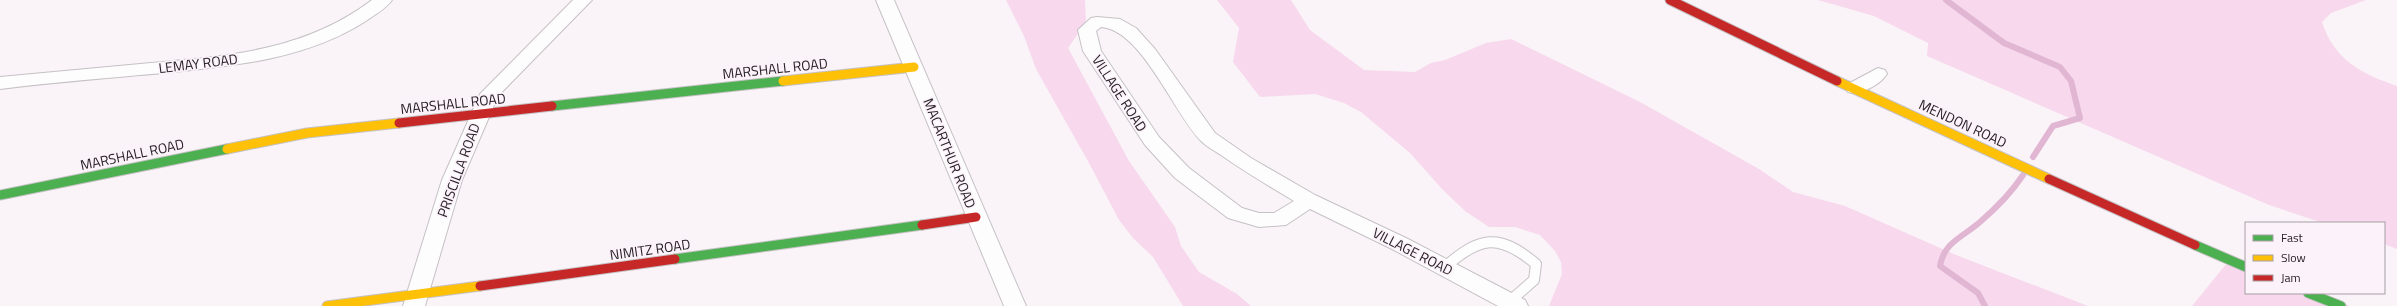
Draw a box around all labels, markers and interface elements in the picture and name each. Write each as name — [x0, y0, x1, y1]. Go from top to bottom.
street label: LEMAY ROAD — [157, 48, 239, 78]
street label: VILLAGE ROAD — [1087, 51, 1153, 135]
street label: MARSHALL ROAD — [721, 52, 829, 84]
street label: MARSHALL ROAD — [399, 87, 507, 119]
street label: MENDON ROAD — [1916, 93, 2010, 153]
street label: MACARTHUR ROAD — [918, 95, 982, 211]
street label: PRISCILLA ROAD — [431, 120, 485, 220]
street label: MARSHALL ROAD — [78, 133, 186, 175]
street label: VILLAGE ROAD — [1369, 222, 1457, 280]
legend — [2245, 222, 2385, 294]
text: Fast — [2281, 228, 2304, 247]
street label: NIMITZ ROAD — [608, 233, 692, 265]
text: Slow — [2281, 248, 2306, 267]
text: Jam — [2281, 268, 2301, 287]

